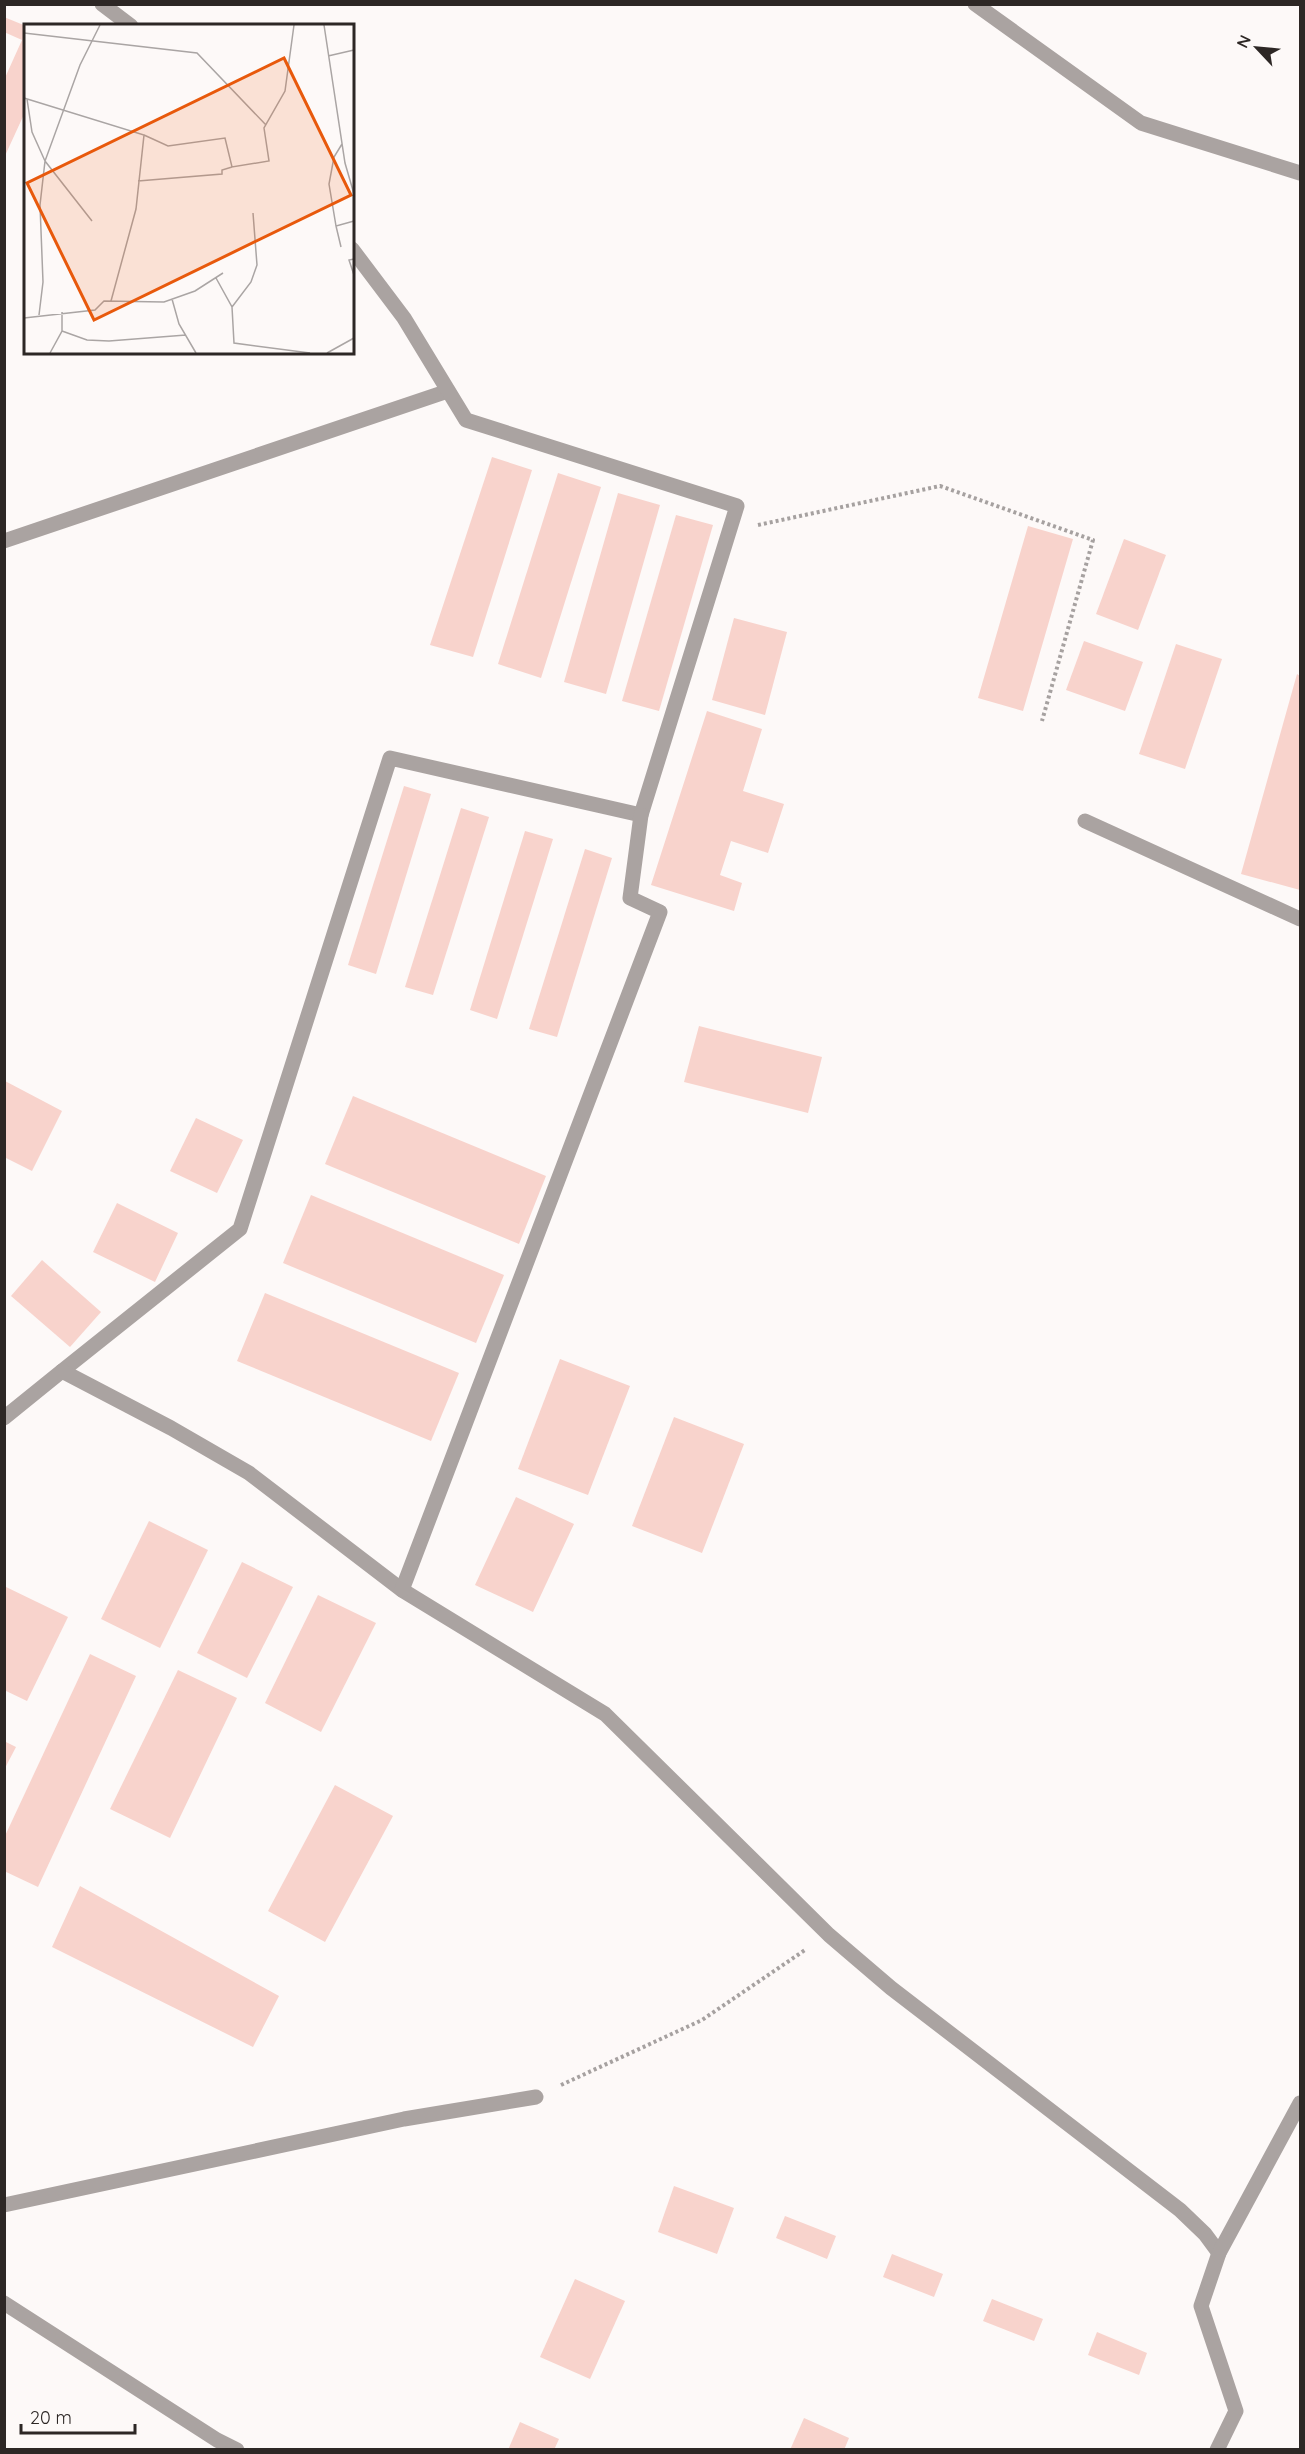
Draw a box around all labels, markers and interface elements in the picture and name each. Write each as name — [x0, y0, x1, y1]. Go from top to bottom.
north arrow — [1227, 18, 1287, 78]
inset map — [24, 24, 354, 354]
text: N — [1232, 32, 1255, 51]
scale bar — [21, 2397, 135, 2435]
text: 20 m — [30, 2406, 72, 2429]

